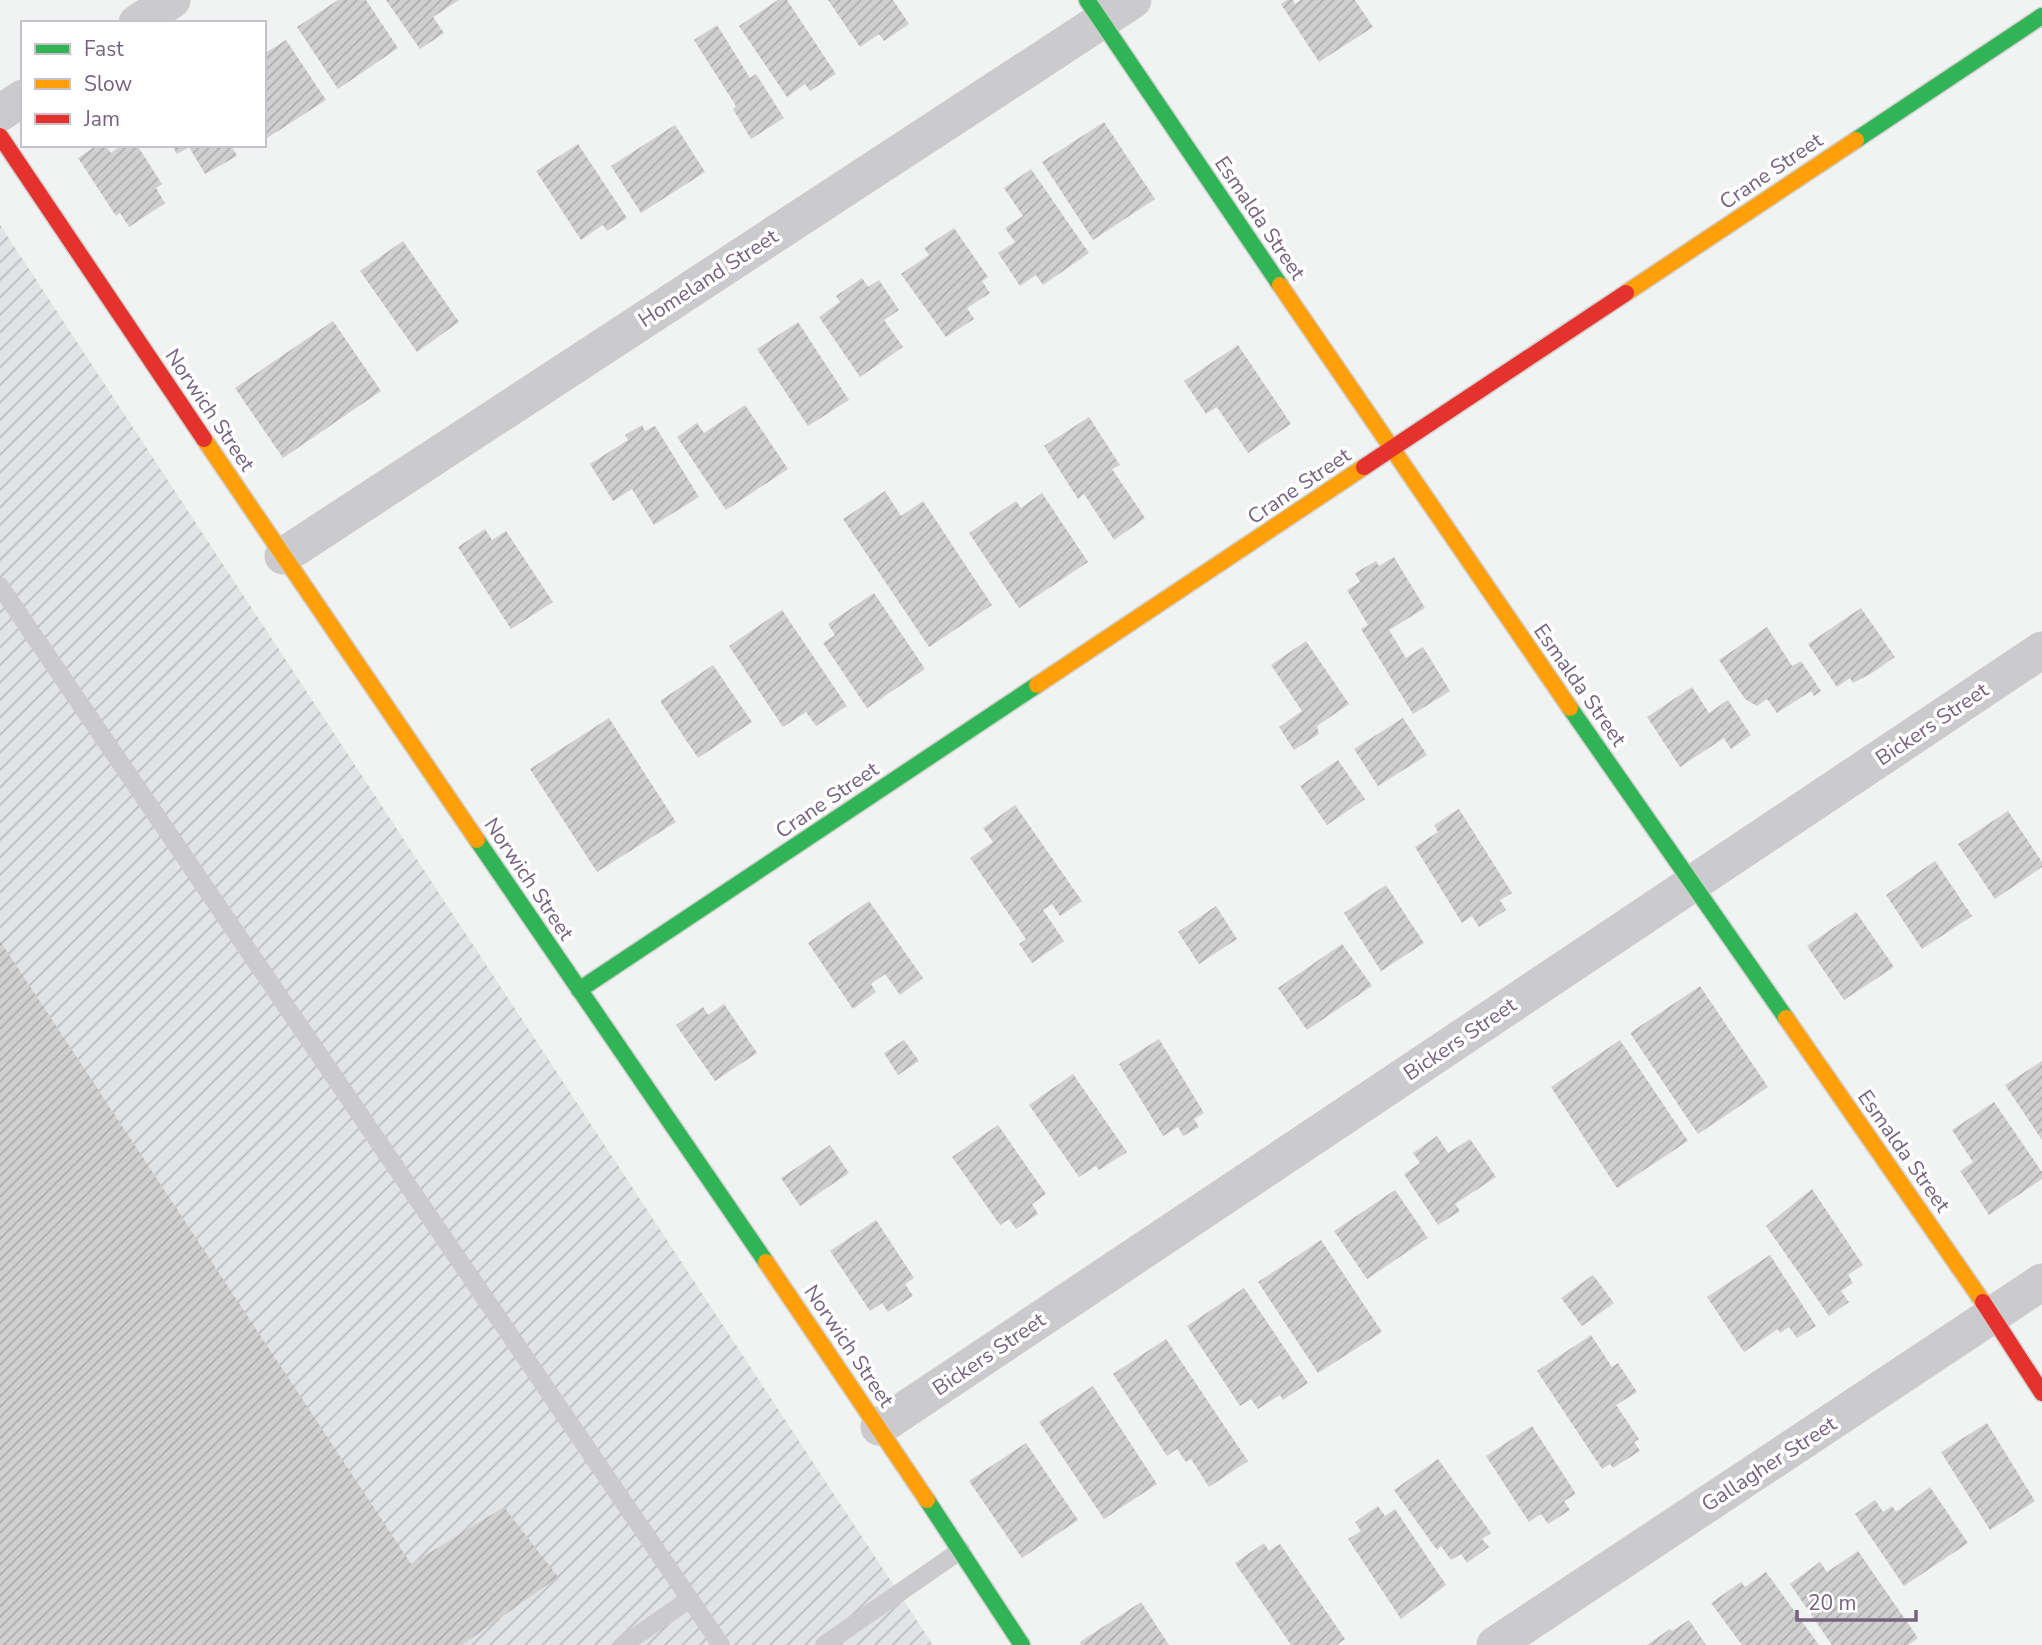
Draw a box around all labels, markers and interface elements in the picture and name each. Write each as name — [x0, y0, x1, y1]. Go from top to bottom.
legend — [21, 21, 266, 147]
text: Fast — [84, 35, 124, 63]
text: Slow — [84, 70, 133, 98]
text: Jam — [83, 105, 120, 133]
street label: Crane Street — [1714, 126, 1828, 216]
street label: Esmalda Street — [1208, 151, 1312, 286]
street label: Homeland Street — [633, 222, 784, 334]
street label: Norwich Street — [159, 343, 262, 477]
street label: Crane Street — [1242, 441, 1356, 531]
street label: Esmalda Street — [1527, 618, 1633, 752]
street label: Bickers Street — [1870, 676, 1994, 772]
street label: Crane Street — [770, 755, 884, 845]
street label: Norwich Street — [478, 812, 581, 946]
street label: Bickers Street — [1398, 991, 1522, 1087]
street label: Esmalda Street — [1851, 1084, 1957, 1218]
street label: Norwich Street — [798, 1279, 901, 1413]
street label: Bickers Street — [927, 1306, 1051, 1402]
street label: Gallagher Street — [1696, 1410, 1842, 1518]
scale bar — [1797, 1578, 1916, 1622]
text: 20 m — [1808, 1589, 1857, 1617]

